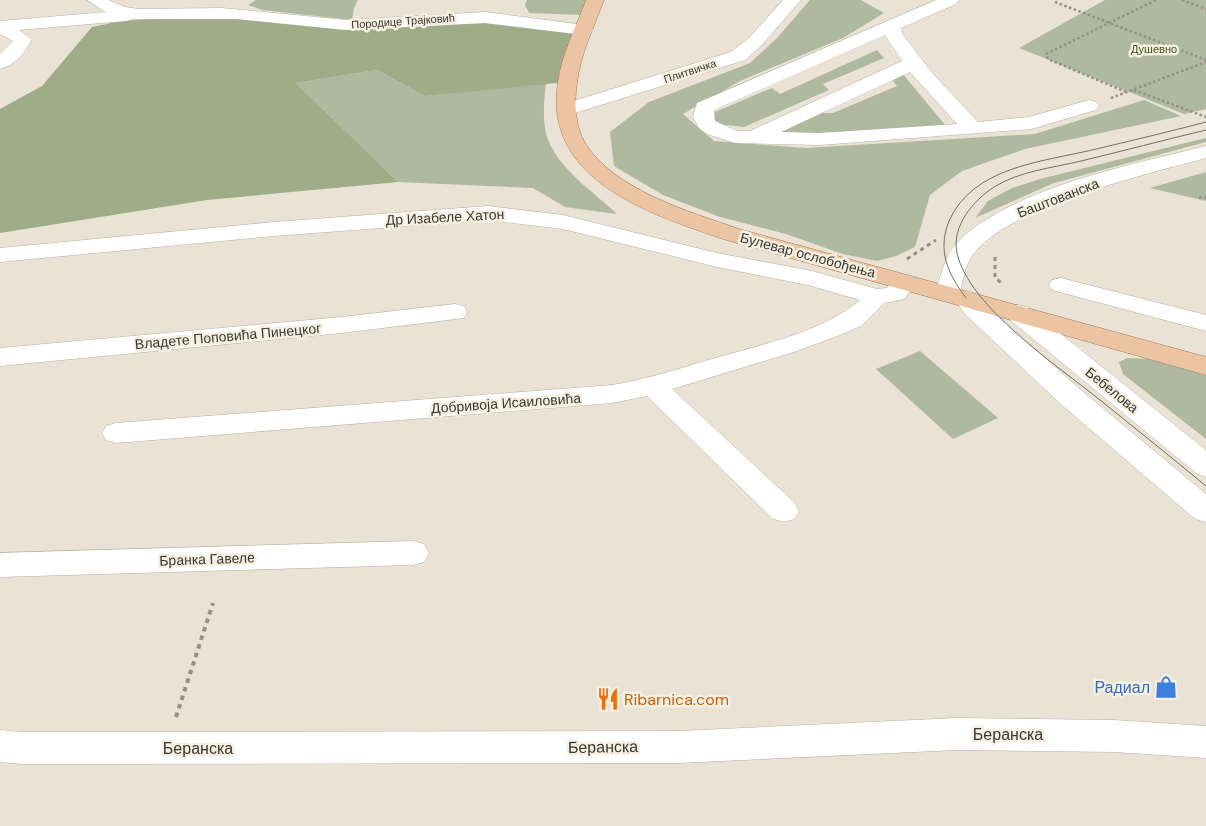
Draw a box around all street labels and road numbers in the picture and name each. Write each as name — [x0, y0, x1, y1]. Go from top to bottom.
street label: Породице Трајковић — [351, 10, 455, 32]
street label: Плитвичка — [662, 56, 719, 86]
street label: Баштованска — [1015, 174, 1102, 222]
street label: Др Изабеле Хатон — [385, 205, 505, 229]
street label: Булевар ослобођења — [738, 228, 878, 282]
street label: Владете Поповића Пинецког — [134, 319, 322, 353]
street label: Бебелова — [1082, 363, 1142, 417]
street label: Добривоја Исаиловића — [430, 389, 582, 417]
street label: Бранка Гавеле — [159, 548, 255, 570]
street label: Беранска — [973, 724, 1043, 745]
street label: Беранска — [568, 736, 638, 758]
street label: Беранска — [163, 738, 233, 759]

